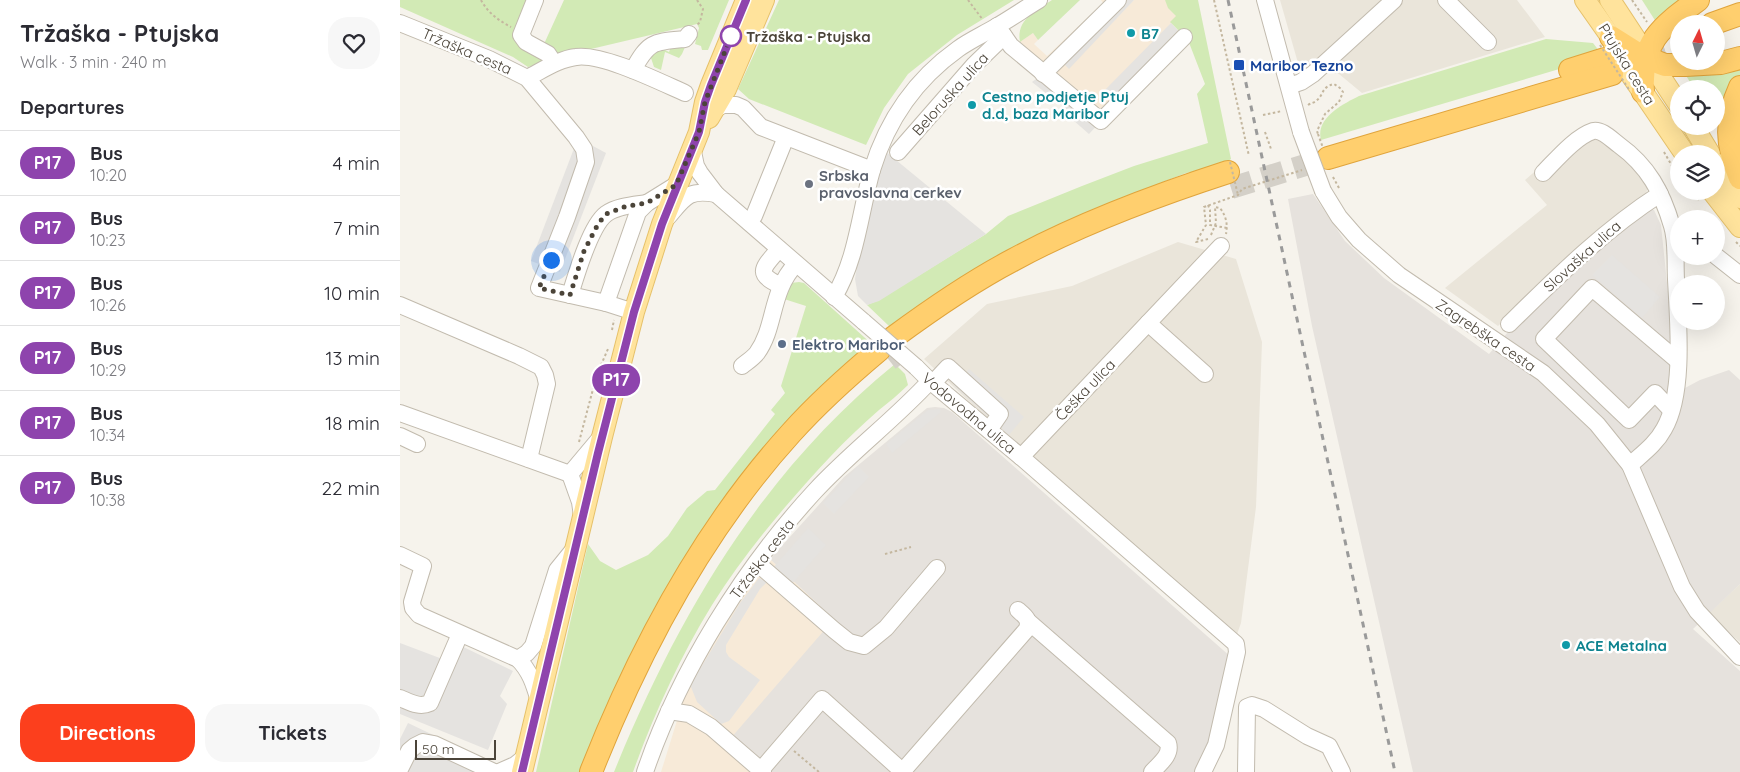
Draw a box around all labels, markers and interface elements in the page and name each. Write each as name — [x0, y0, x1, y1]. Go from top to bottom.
north arrow — [1670, 15, 1725, 70]
map controls — [1670, 15, 1725, 330]
button: heart — [328, 17, 380, 69]
text: Tržaška - Ptujska — [20, 18, 219, 48]
street label: Ptujska cesta — [1594, 20, 1660, 108]
street label: Tržaška cesta — [419, 24, 515, 78]
place label: B7 — [1141, 24, 1159, 43]
marker: Tržaška - Ptujska — [720, 25, 742, 47]
place label: Tržaška - Ptujska — [746, 27, 871, 46]
marker: B7 — [1125, 27, 1137, 39]
street label: Beloruska ulica — [908, 49, 992, 139]
text: Walk · 3 min · 240 m — [20, 52, 167, 72]
place label: Maribor Tezno — [1250, 56, 1353, 75]
marker: Maribor Tezno — [1232, 58, 1246, 72]
button: locate — [1670, 80, 1725, 135]
place label: Cestno podjetje Ptuj d.d, baza Maribor — [982, 87, 1129, 123]
text: Departures — [20, 95, 124, 119]
marker: Cestno podjetje Ptuj d.d, baza Maribor — [966, 99, 978, 111]
text: Bus — [90, 141, 123, 165]
button: layers — [1670, 145, 1725, 200]
text: P17 — [34, 151, 61, 174]
text: 4 min — [332, 151, 380, 175]
text: 10:20 — [90, 165, 127, 185]
place label: Srbska pravoslavna cerkev — [819, 166, 962, 202]
marker: Srbska pravoslavna cerkev — [803, 178, 815, 190]
text: Bus — [90, 206, 123, 230]
button: + — [1670, 210, 1725, 265]
text: P17 — [34, 216, 61, 239]
text: 7 min — [333, 216, 380, 240]
street label: Slovaška ulica — [1539, 216, 1625, 296]
text: 10:23 — [90, 230, 126, 250]
your location — [539, 248, 564, 273]
text: Bus — [90, 271, 123, 295]
button: − — [1670, 275, 1725, 330]
text: P17 — [34, 281, 61, 304]
text: 10 min — [324, 281, 380, 305]
street label: Zagrebška cesta — [1432, 294, 1540, 376]
text: 10:26 — [90, 295, 126, 315]
place label: Elektro Maribor — [792, 335, 905, 354]
text: Bus — [90, 336, 123, 360]
marker: Elektro Maribor — [776, 338, 788, 350]
text: P17 — [34, 346, 61, 369]
text: 13 min — [325, 346, 380, 370]
street label: Češka ulica — [1051, 355, 1119, 425]
text: 10:29 — [90, 360, 126, 380]
line badge: P17 — [587, 364, 645, 396]
text: P17 — [602, 368, 630, 391]
street label: Vodovodna ulica — [918, 368, 1020, 458]
text: Bus — [90, 401, 123, 425]
text: P17 — [34, 411, 61, 434]
text: 18 min — [325, 411, 380, 435]
text: 10:34 — [90, 425, 125, 445]
text: Bus — [90, 466, 123, 490]
text: P17 — [34, 476, 61, 499]
text: 22 min — [321, 476, 380, 500]
text: 10:38 — [90, 490, 125, 510]
street label: Tržaška cesta — [726, 515, 798, 603]
place label: ACE Metalna — [1576, 636, 1667, 655]
marker: ACE Metalna — [1560, 639, 1572, 651]
button: Directions — [20, 704, 195, 762]
button: Tickets — [205, 704, 380, 762]
scale bar — [415, 737, 496, 760]
text: 50 m — [422, 740, 455, 758]

